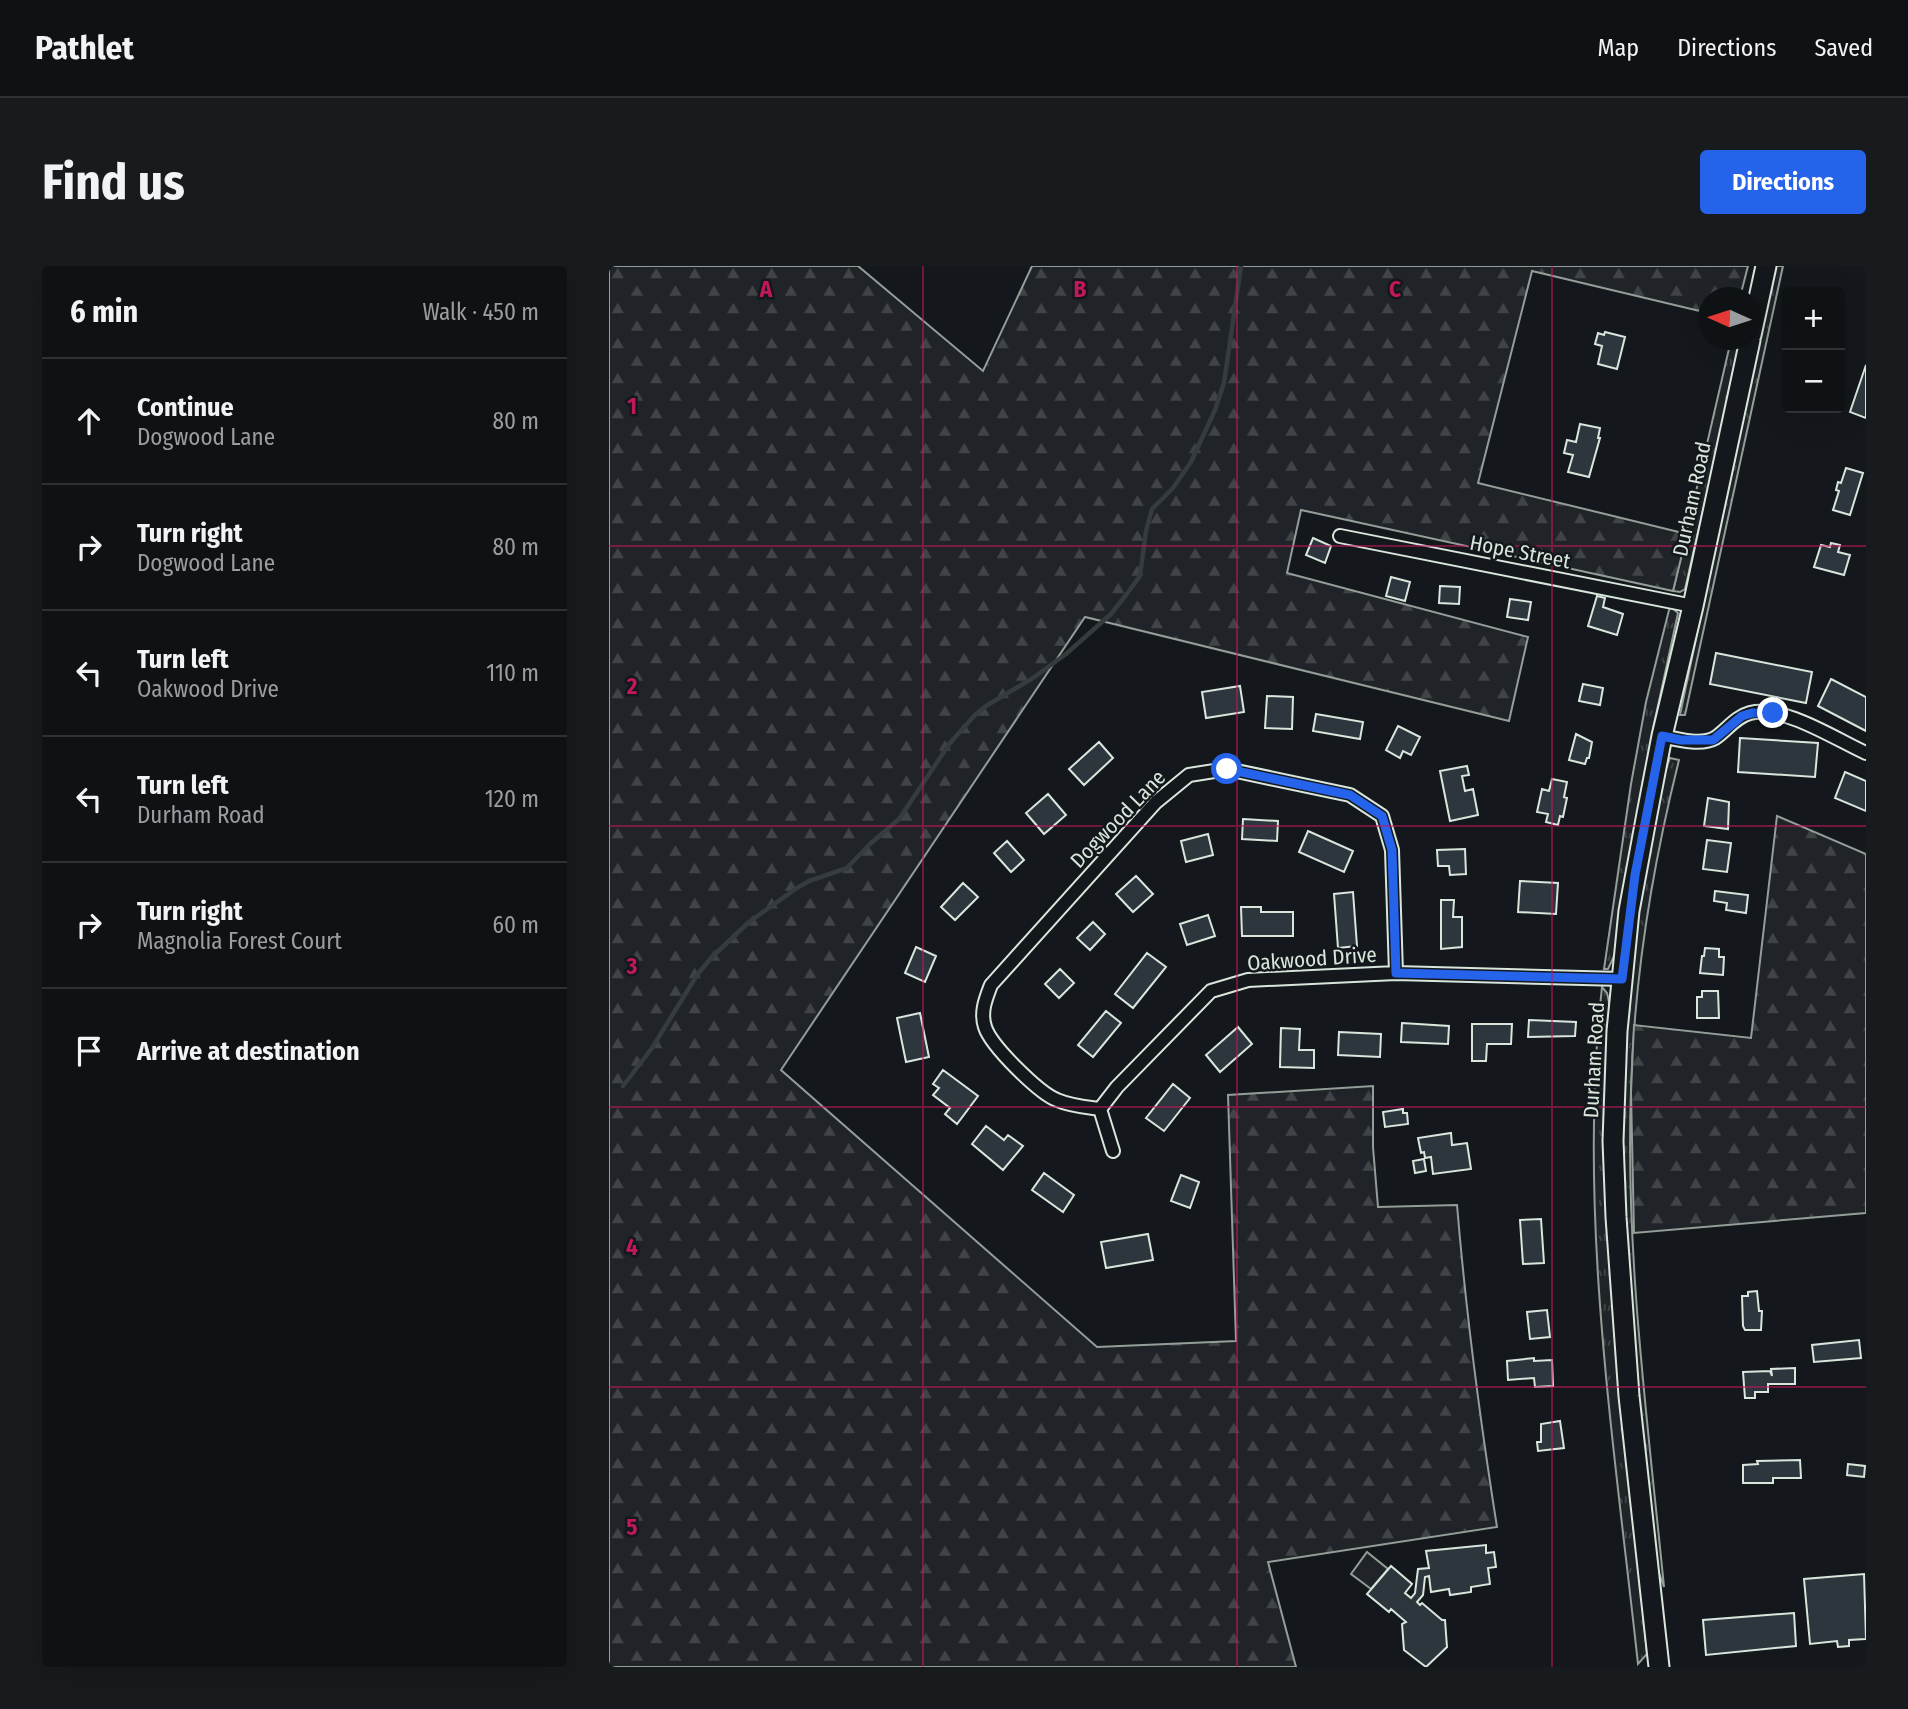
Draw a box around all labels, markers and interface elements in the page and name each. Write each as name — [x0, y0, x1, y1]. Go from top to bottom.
text: Pathlet — [35, 28, 134, 68]
text: Map — [1598, 34, 1639, 62]
text: Directions — [1677, 34, 1776, 62]
text: Saved — [1814, 34, 1873, 62]
button: Directions — [1700, 150, 1866, 214]
text: Find us — [42, 153, 185, 212]
text: A — [759, 275, 773, 303]
text: B — [1074, 275, 1087, 303]
text: C — [1389, 275, 1401, 303]
north arrow — [1698, 287, 1761, 350]
map controls — [1782, 287, 1845, 413]
button: + — [1782, 287, 1845, 350]
text: 6 min — [70, 294, 138, 330]
text: Walk · 450 m — [422, 298, 539, 326]
button: − — [1782, 350, 1845, 413]
text: Continue — [137, 392, 234, 423]
text: 1 — [627, 392, 637, 420]
icon: ahead — [70, 402, 108, 440]
text: 80 m — [492, 407, 539, 435]
text: Dogwood Lane — [137, 423, 275, 451]
street label: Durham Road — [1667, 439, 1717, 559]
text: Turn right — [137, 518, 243, 549]
icon: right — [70, 528, 108, 566]
street label: Hope Street — [1468, 530, 1573, 575]
text: 80 m — [492, 533, 539, 561]
text: Dogwood Lane — [137, 549, 275, 577]
text: Turn left — [137, 644, 229, 675]
icon: left — [70, 654, 108, 692]
text: 110 m — [486, 659, 539, 687]
text: 2 — [626, 672, 638, 700]
text: Oakwood Drive — [137, 675, 279, 703]
route end — [1757, 697, 1788, 728]
route start — [1211, 753, 1242, 784]
street label: Dogwood Lane — [1065, 765, 1171, 873]
text: Turn left — [137, 770, 229, 801]
icon: left — [70, 780, 108, 818]
text: 120 m — [485, 785, 539, 813]
text: Durham Road — [137, 801, 265, 829]
text: Turn right — [137, 896, 243, 927]
icon: right — [70, 906, 108, 944]
text: 60 m — [493, 911, 539, 939]
text: Magnolia Forest Court — [137, 927, 342, 955]
street label: Oakwood Drive — [1246, 942, 1378, 976]
text: 3 — [626, 952, 638, 980]
street label: Durham Road — [1578, 1001, 1610, 1119]
icon: arrive — [70, 1032, 108, 1070]
text: Arrive at destination — [137, 1036, 360, 1067]
text: 4 — [626, 1233, 638, 1261]
text: 5 — [626, 1513, 638, 1541]

